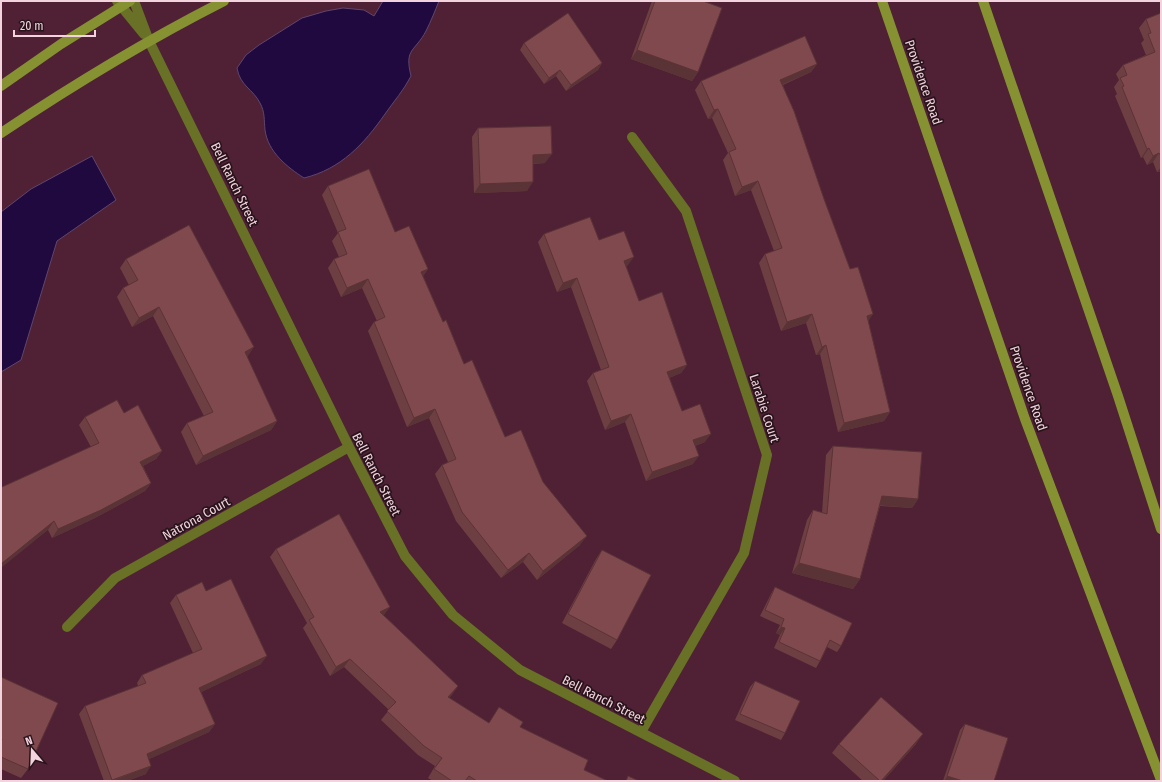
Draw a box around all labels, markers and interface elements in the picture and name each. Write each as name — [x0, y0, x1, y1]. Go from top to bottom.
scale bar — [14, 12, 95, 38]
text: 20 m — [20, 19, 44, 33]
street label: Providence Road — [902, 38, 945, 126]
street label: Bell Ranch Street — [208, 140, 262, 229]
street label: Providence Road — [1007, 344, 1050, 432]
street label: Larabie Court — [746, 372, 783, 445]
street label: Bell Ranch Street — [349, 430, 404, 519]
street label: Natrona Court — [160, 493, 233, 543]
street label: Bell Ranch Street — [560, 672, 648, 727]
north arrow — [12, 730, 52, 770]
text: N — [24, 734, 34, 748]

